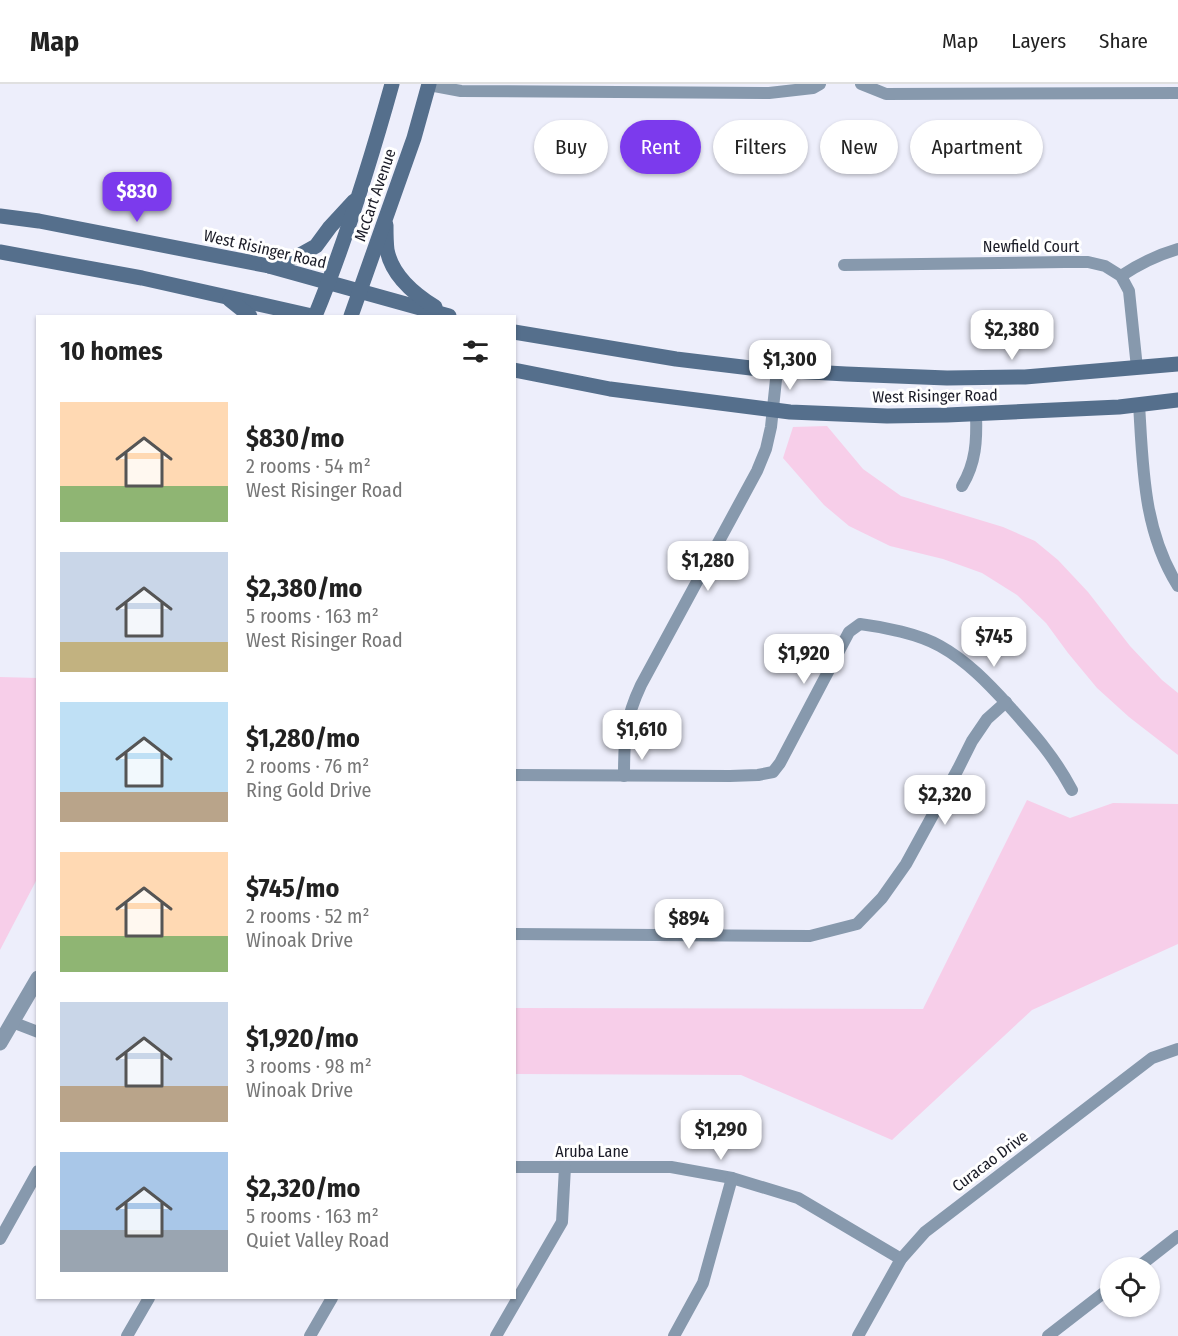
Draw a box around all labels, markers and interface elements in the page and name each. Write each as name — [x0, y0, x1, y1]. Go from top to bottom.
text: Map — [30, 25, 79, 58]
text: Map — [942, 28, 978, 54]
text: Layers — [1011, 28, 1066, 54]
text: Share — [1099, 28, 1148, 54]
chip: Buy — [534, 120, 608, 174]
chip: Rent — [620, 120, 701, 174]
chip: Filters — [713, 120, 808, 174]
chip: New — [820, 120, 898, 174]
chip: Apartment — [910, 120, 1043, 174]
street label: McCart Avenue — [350, 146, 400, 244]
pin: $830 — [101, 172, 173, 223]
text: $830 — [117, 179, 157, 203]
street label: West Risinger Road — [202, 226, 328, 272]
street label: Newfield Court — [983, 237, 1080, 256]
pin: $2,380 — [963, 310, 1061, 361]
text: $2,380 — [985, 317, 1039, 341]
icon: filters — [459, 335, 492, 368]
text: 10 homes — [60, 336, 163, 367]
pin: $1,300 — [741, 340, 839, 391]
text: $1,300 — [763, 347, 817, 371]
street label: West Risinger Road — [872, 385, 998, 407]
text: $830/mo — [246, 423, 344, 454]
icon: home — [108, 426, 180, 498]
text: 2 rooms · 54 m² — [246, 454, 371, 478]
text: West Risinger Road — [246, 478, 403, 502]
pin: $1,280 — [659, 541, 757, 592]
text: $1,280 — [682, 548, 734, 572]
text: $2,380/mo — [246, 573, 362, 604]
icon: home — [108, 576, 180, 648]
text: 5 rooms · 163 m² — [246, 604, 379, 628]
pin: $745 — [958, 617, 1030, 668]
text: $745 — [975, 624, 1013, 648]
text: West Risinger Road — [246, 628, 403, 652]
pin: $1,920 — [755, 634, 853, 685]
text: $1,920 — [778, 641, 830, 665]
pin: $1,610 — [593, 710, 691, 761]
text: $1,610 — [617, 717, 667, 741]
text: $1,280/mo — [246, 723, 360, 754]
icon: home — [108, 726, 180, 798]
text: 2 rooms · 76 m² — [246, 754, 369, 778]
pin: $2,320 — [896, 775, 994, 826]
text: Ring Gold Drive — [246, 778, 372, 802]
text: $2,320 — [918, 782, 972, 806]
text: $745/mo — [246, 873, 339, 904]
icon: home — [108, 876, 180, 948]
pin: $894 — [653, 899, 725, 950]
text: 2 rooms · 52 m² — [246, 904, 370, 928]
text: $894 — [669, 906, 709, 930]
text: Winoak Drive — [246, 928, 353, 952]
text: $1,920/mo — [246, 1023, 359, 1054]
icon: home — [108, 1026, 180, 1098]
text: 3 rooms · 98 m² — [246, 1054, 372, 1078]
text: Winoak Drive — [246, 1078, 353, 1102]
pin: $1,290 — [672, 1110, 770, 1161]
text: $1,290 — [695, 1117, 747, 1141]
street label: Curacao Drive — [948, 1126, 1032, 1196]
street label: Aruba Lane — [555, 1142, 629, 1161]
text: $2,320/mo — [246, 1173, 360, 1204]
icon: home — [108, 1176, 180, 1248]
text: 5 rooms · 163 m² — [246, 1204, 379, 1228]
text: Quiet Valley Road — [246, 1228, 390, 1252]
map controls — [1100, 1257, 1160, 1317]
button: locate — [1100, 1257, 1160, 1317]

